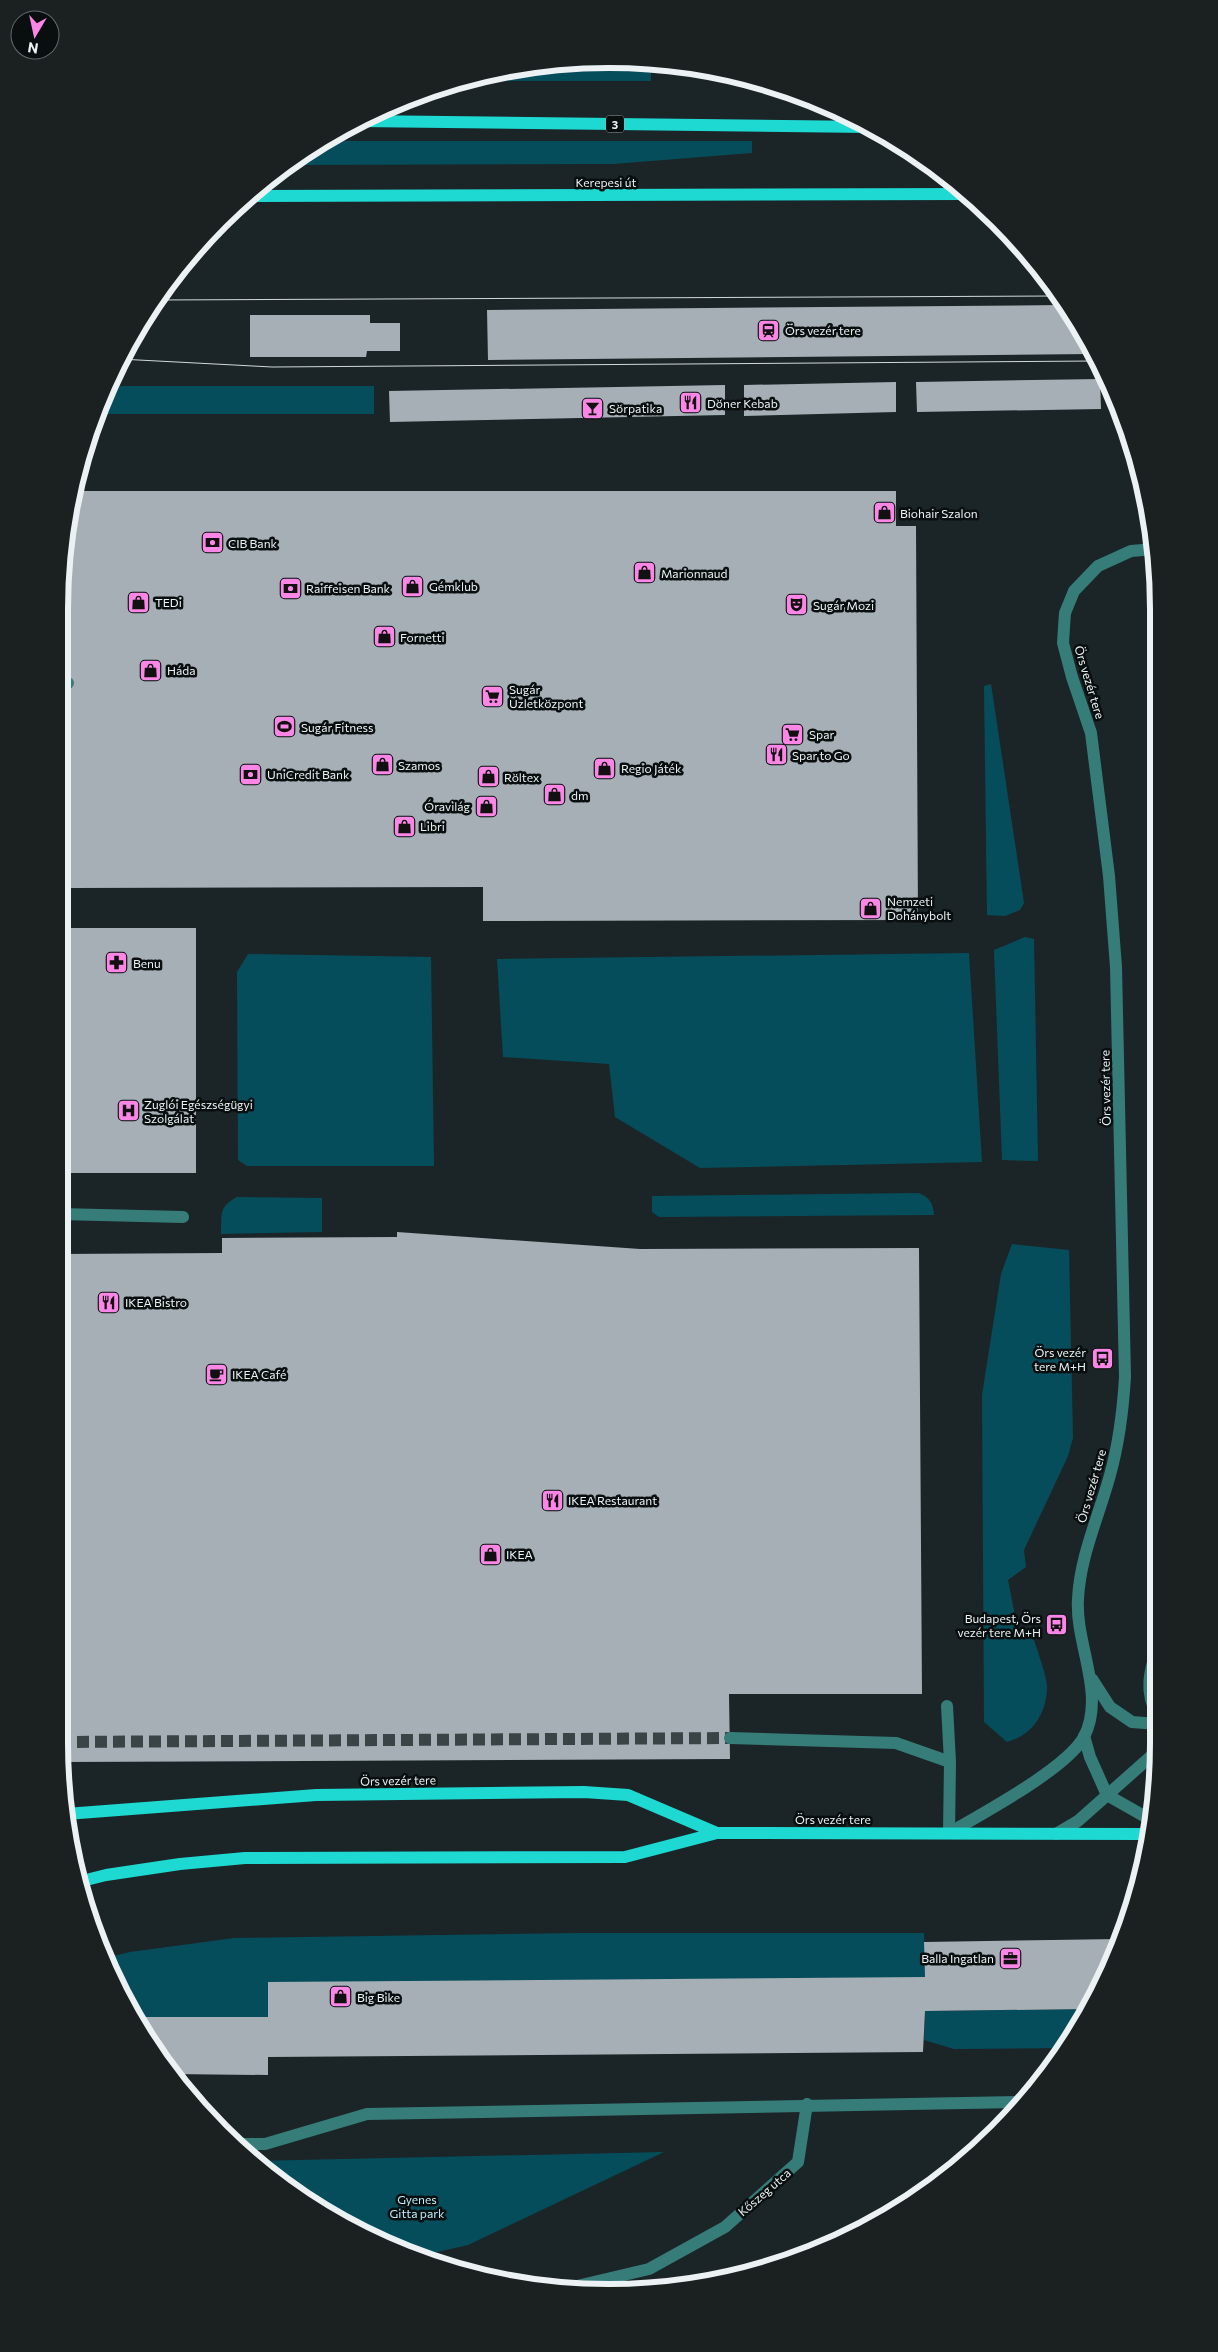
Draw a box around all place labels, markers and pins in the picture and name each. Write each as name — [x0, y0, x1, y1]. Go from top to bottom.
station icon: Örs vezér tere — [757, 318, 781, 342]
place label: Örs vezér tere — [785, 323, 861, 337]
restaurant icon: Döner Kebab — [679, 391, 703, 415]
bar icon: Sörpatika — [581, 396, 605, 420]
place label: Döner Kebab — [707, 396, 778, 410]
place label: Sörpatika — [609, 401, 662, 415]
shop icon: Biohair Szalon — [872, 501, 896, 525]
place label: Biohair Szalon — [900, 506, 978, 520]
bank icon: CIB Bank — [200, 531, 224, 555]
place label: CIB Bank — [228, 536, 278, 550]
shop icon: Marionnaud — [633, 561, 657, 585]
place label: Marionnaud — [661, 566, 727, 580]
shop icon: Gémklub — [401, 574, 425, 598]
bank icon: Raiffeisen Bank — [278, 576, 302, 600]
place label: Gémklub — [429, 579, 478, 593]
place label: Raiffeisen Bank — [306, 581, 391, 595]
shop icon: TEDi — [127, 590, 151, 614]
theatre icon: Sugár Mozi — [785, 593, 809, 617]
place label: TEDi — [155, 595, 182, 609]
place label: Sugár Mozi — [813, 598, 874, 612]
shop icon: Fornetti — [372, 625, 396, 649]
place label: Fornetti — [400, 630, 445, 644]
shop icon: Háda — [139, 658, 163, 682]
place label: Háda — [167, 663, 195, 677]
place label: Sugár Üzletközpont — [509, 682, 583, 710]
supermarket icon: Sugár Üzletközpont — [481, 684, 505, 708]
sports icon: Sugár Fitness — [273, 715, 297, 739]
place label: Sugár Fitness — [301, 720, 373, 734]
supermarket icon: Spar — [781, 722, 805, 746]
place label: Spar — [809, 727, 834, 741]
restaurant icon: Spar to Go — [764, 743, 788, 767]
place label: Spar to Go — [792, 748, 850, 762]
shop icon: Szamos — [370, 753, 394, 777]
shop icon: Regio Játék — [593, 756, 617, 780]
place label: Szamos — [398, 758, 440, 772]
place label: Regio Játék — [621, 761, 682, 776]
bank icon: UniCredit Bank — [239, 762, 263, 786]
shop icon: Röltex — [476, 765, 500, 789]
place label: UniCredit Bank — [267, 767, 350, 781]
place label: Röltex — [504, 770, 540, 784]
shop icon: dm — [543, 783, 567, 807]
place label: dm — [571, 788, 588, 802]
shop icon: Óravilág — [474, 794, 498, 818]
place label: Óravilág — [424, 799, 470, 813]
shop icon: Libri — [392, 814, 416, 838]
place label: Libri — [420, 819, 445, 833]
place label: Nemzeti Dohánybolt — [887, 894, 951, 922]
shop icon: Nemzeti Dohánybolt — [859, 896, 883, 920]
pharmacy icon: Benu — [105, 951, 129, 975]
place label: Benu — [133, 956, 161, 970]
place label: Zuglói Egészségügyi Szolgálat — [144, 1097, 253, 1125]
hospital icon: Zuglói Egészségügyi Szolgálat — [116, 1099, 140, 1123]
restaurant icon: IKEA Bistro — [97, 1290, 121, 1314]
place label: IKEA Bistro — [125, 1295, 187, 1309]
place label: Örs vezér tere M+H — [1034, 1345, 1086, 1373]
bus stop icon: Örs vezér tere M+H — [1090, 1347, 1114, 1371]
cafe icon: IKEA Café — [204, 1362, 228, 1386]
place label: IKEA Café — [232, 1367, 286, 1381]
restaurant icon: IKEA Restaurant — [540, 1488, 564, 1512]
place label: IKEA Restaurant — [568, 1493, 657, 1507]
shop icon: IKEA — [478, 1542, 502, 1566]
place label: IKEA — [506, 1547, 533, 1561]
place label: Budapest, Örs vezér tere M+H — [957, 1611, 1041, 1639]
bus stop icon: Budapest, Örs vezér tere M+H — [1045, 1613, 1069, 1637]
office icon: Balla Ingatlan — [998, 1946, 1022, 1970]
place label: Balla Ingatlan — [921, 1951, 994, 1965]
shop icon: Big Bike — [329, 1985, 353, 2009]
place label: Big Bike — [357, 1990, 400, 2004]

